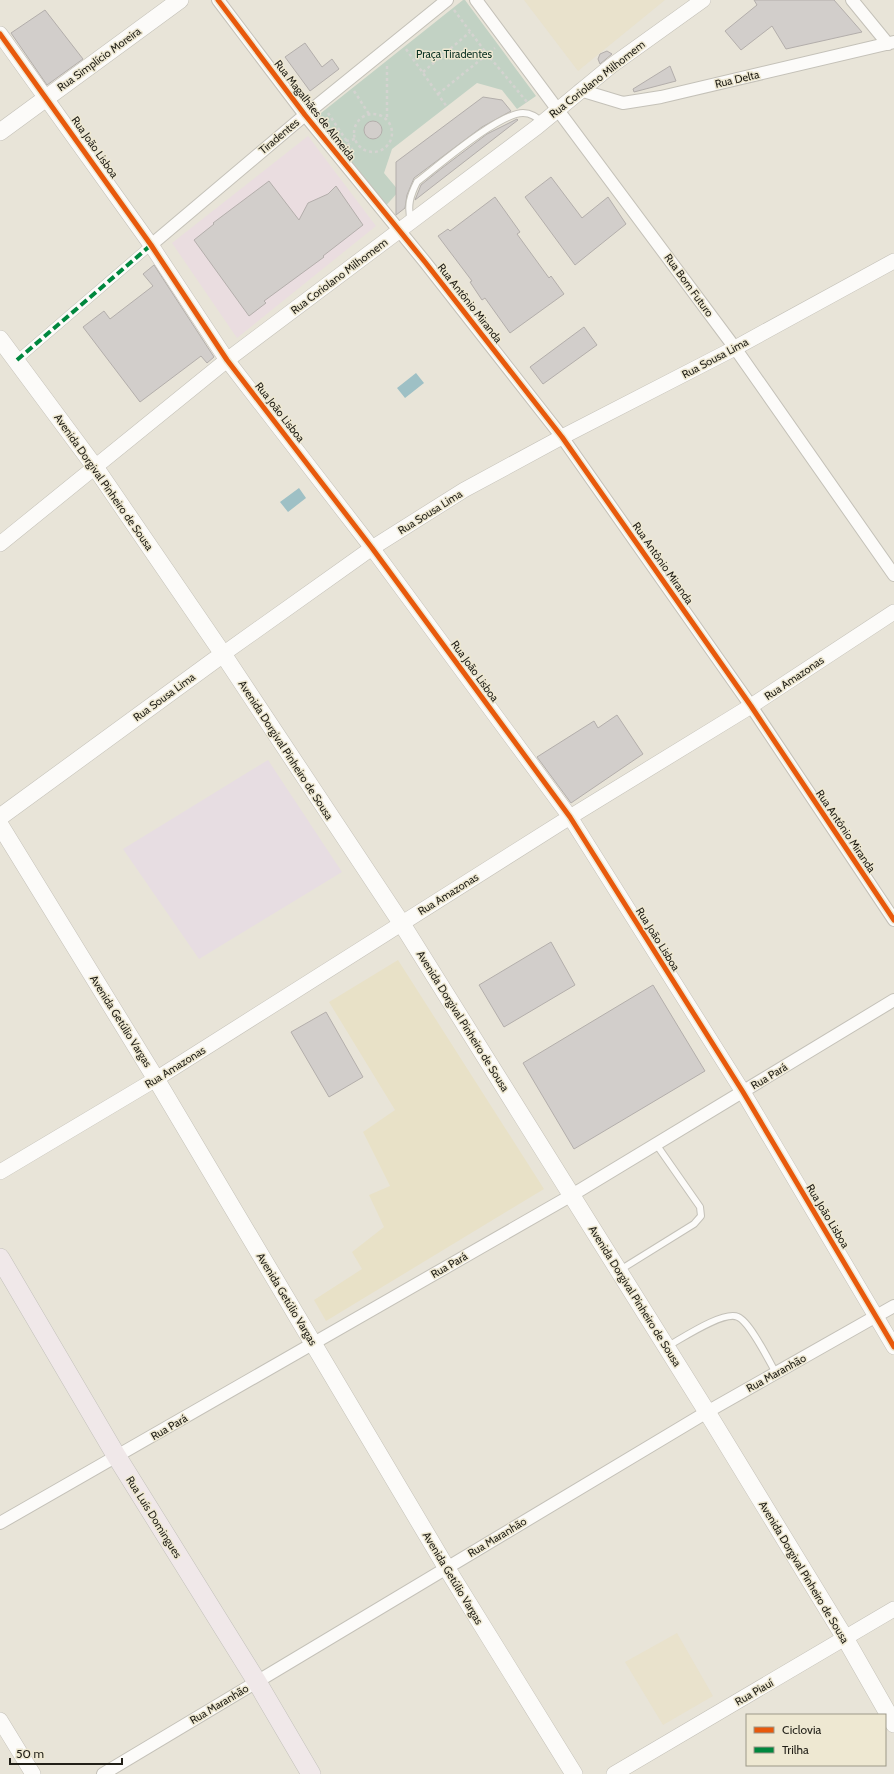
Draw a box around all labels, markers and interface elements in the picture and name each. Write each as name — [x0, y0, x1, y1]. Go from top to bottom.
street label: Rua Simplício Moreira — [54, 23, 144, 94]
street label: Rua Coriolano Milhomem — [546, 37, 648, 121]
park label: Praça Tiradentes — [416, 47, 492, 61]
street label: Rua Magalhães de Almeida — [271, 57, 359, 164]
street label: Rua Delta — [713, 67, 761, 91]
street label: Rua João Lisboa — [69, 113, 122, 181]
street label: Tiradentes — [256, 115, 302, 157]
street label: Rua Coriolano Milhomem — [288, 235, 391, 317]
street label: Rua Bom Futuro — [661, 251, 717, 319]
street label: Rua Antônio Miranda — [435, 260, 506, 346]
street label: Rua Sousa Lima — [679, 334, 751, 381]
street label: Rua João Lisboa — [252, 379, 308, 445]
street label: Avenida Dorgival Pinheiro de Sousa — [51, 411, 157, 554]
street label: Rua Sousa Lima — [395, 486, 465, 537]
street label: Rua Antônio Miranda — [629, 519, 697, 607]
street label: Rua João Lisboa — [448, 638, 502, 705]
street label: Rua Amazonas — [762, 653, 827, 703]
street label: Rua Sousa Lima — [130, 669, 198, 724]
street label: Avenida Dorgival Pinheiro de Sousa — [236, 678, 337, 823]
street label: Rua Antônio Miranda — [813, 787, 879, 876]
street label: Rua Amazonas — [415, 870, 481, 918]
street label: Rua João Lisboa — [633, 905, 683, 974]
street label: Avenida Dorgival Pinheiro de Sousa — [414, 948, 513, 1095]
street label: Avenida Getúlio Vargas — [87, 972, 155, 1070]
street label: Rua Amazonas — [142, 1043, 208, 1091]
street label: Rua Pará — [748, 1059, 790, 1092]
street label: Rua João Lisboa — [803, 1181, 853, 1251]
street label: Avenida Dorgival Pinheiro de Sousa — [586, 1223, 685, 1370]
street label: Rua Pará — [428, 1249, 470, 1281]
street label: Avenida Getúlio Vargas — [254, 1250, 320, 1348]
street label: Rua Maranhão — [744, 1351, 808, 1395]
street label: Rua Pará — [148, 1411, 190, 1443]
street label: Rua Luís Domingues — [123, 1473, 185, 1561]
street label: Avenida Dorgival Pinheiro de Sousa — [756, 1498, 852, 1646]
street label: Rua Maranhão — [465, 1514, 529, 1560]
street label: Avenida Getúlio Vargas — [420, 1529, 486, 1627]
street label: Rua Piauí — [732, 1675, 776, 1709]
street label: Rua Maranhão — [187, 1681, 251, 1727]
legend — [746, 1714, 886, 1766]
text: Ciclovia — [782, 1722, 821, 1737]
scale bar — [10, 1740, 122, 1766]
text: Trilha — [782, 1742, 809, 1757]
text: 50 m — [16, 1746, 44, 1761]

